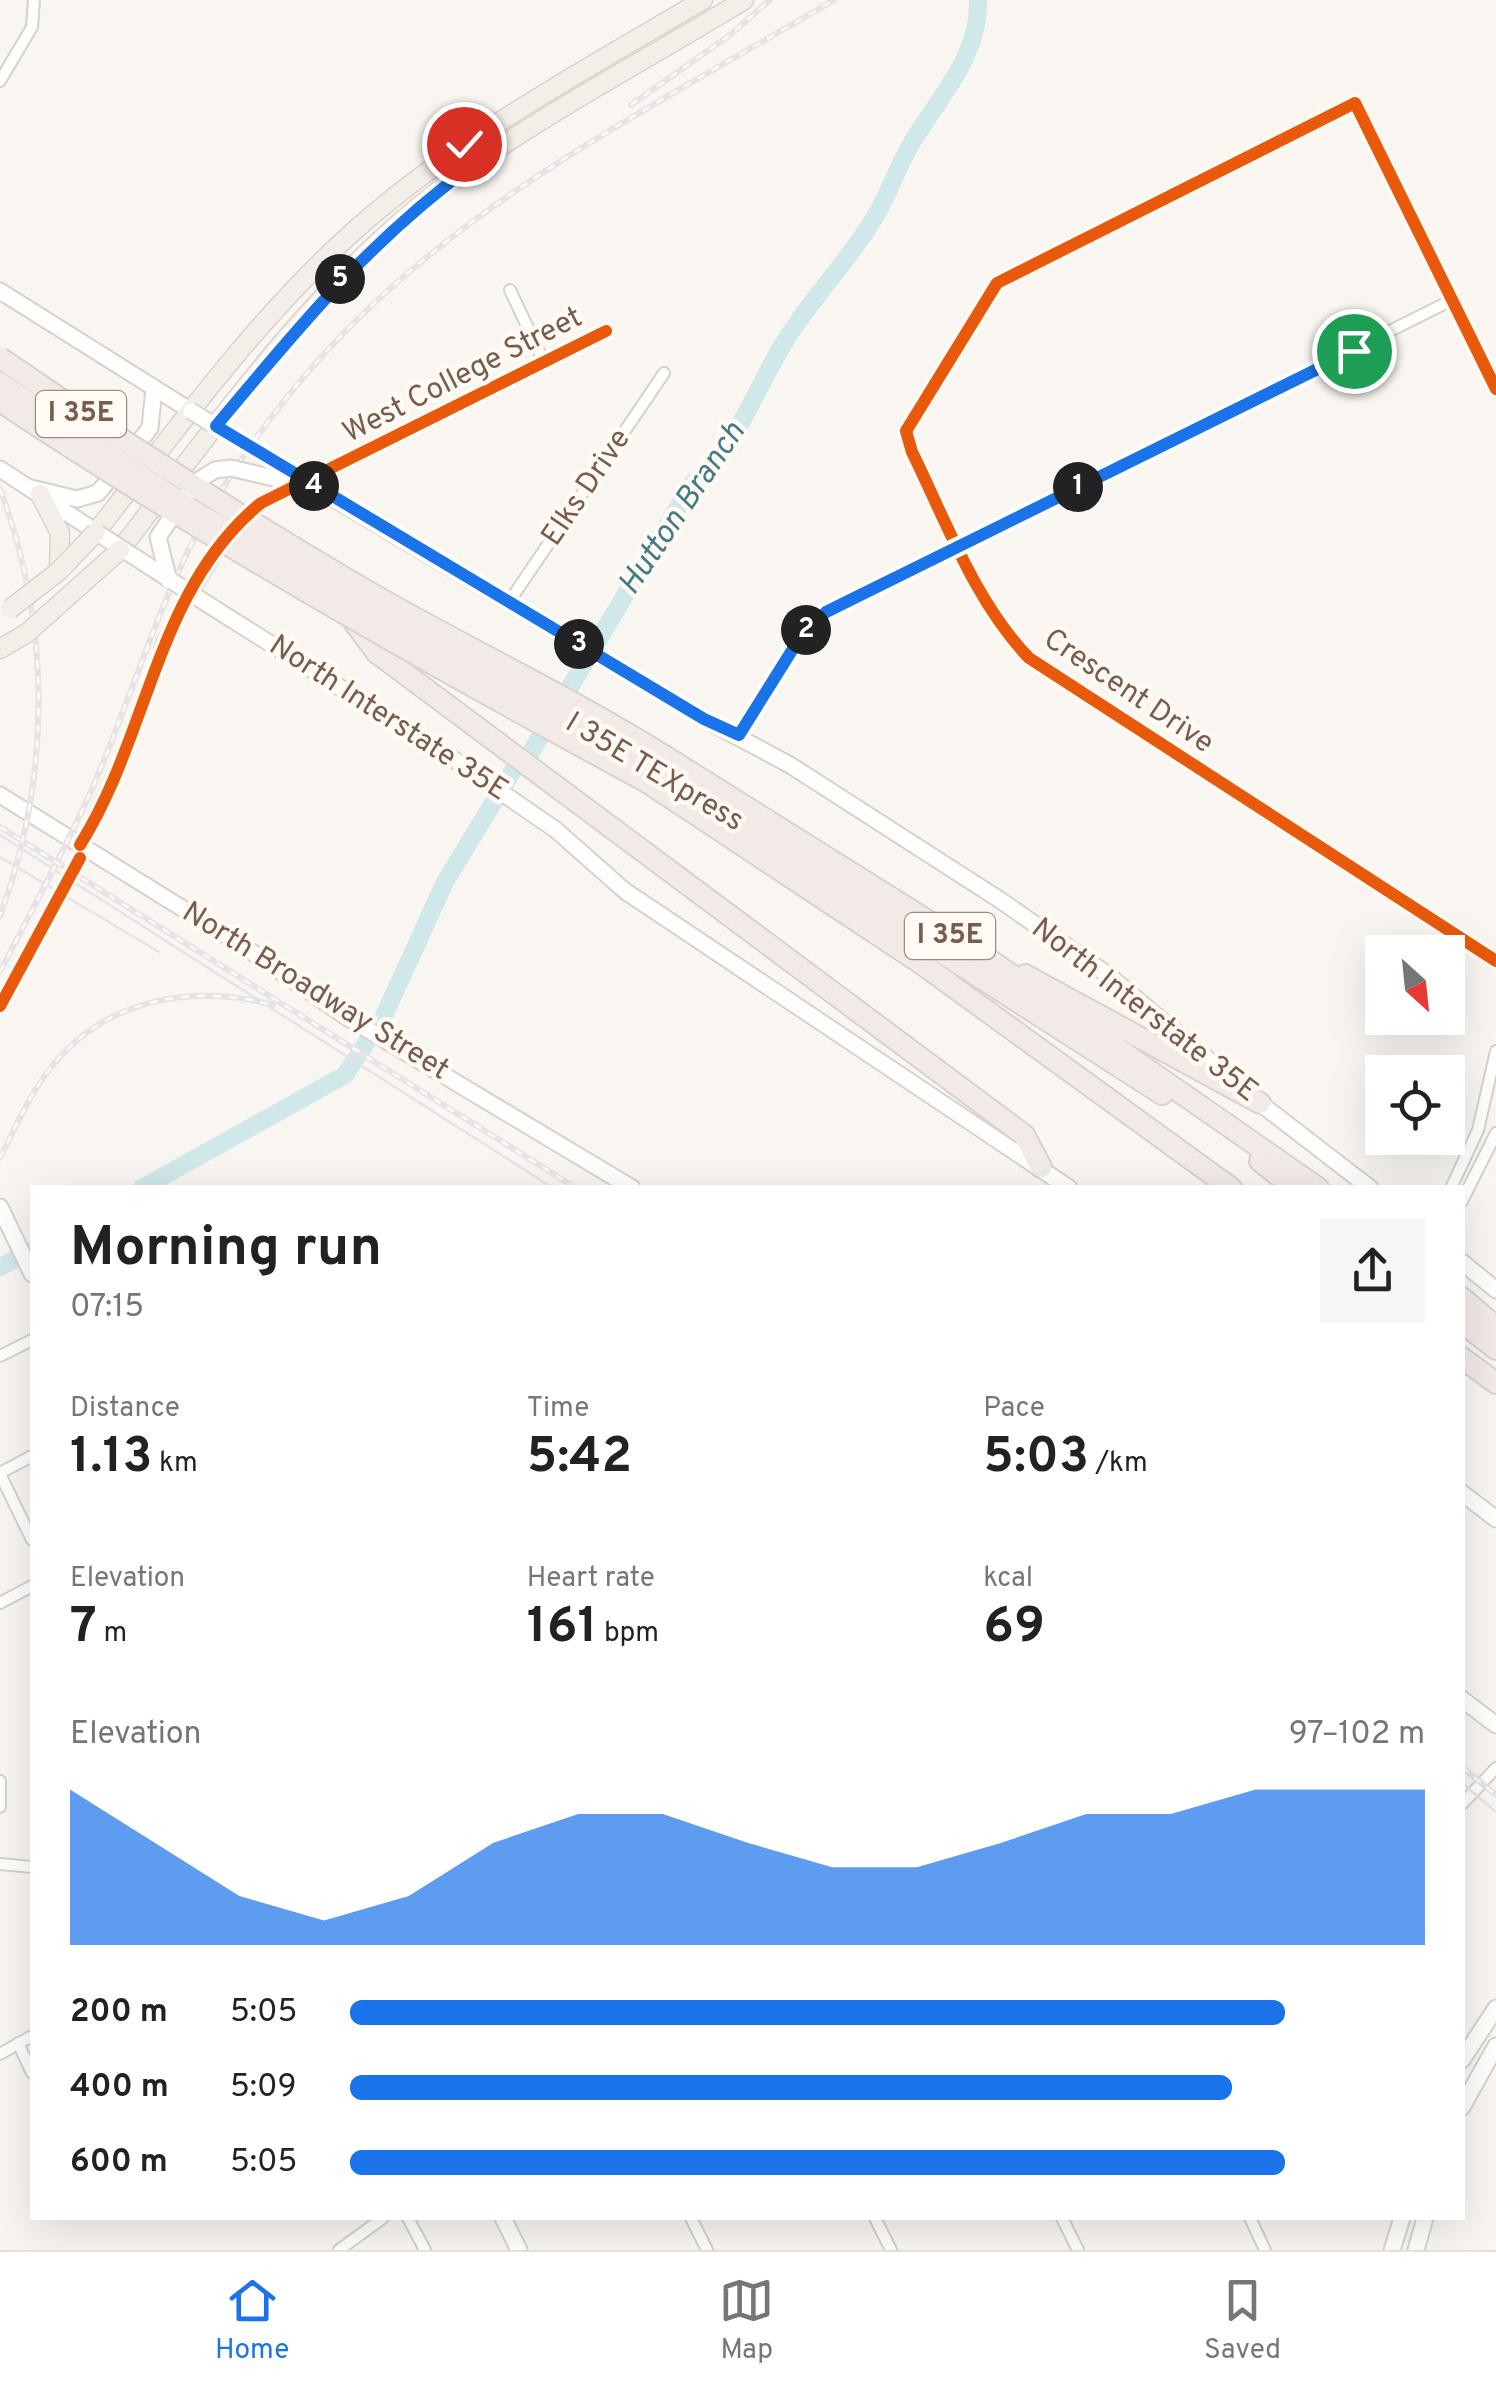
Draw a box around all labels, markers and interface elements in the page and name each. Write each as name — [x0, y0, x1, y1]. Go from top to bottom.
pin — [422, 102, 507, 187]
icon: check — [437, 117, 492, 172]
pin: 5 — [315, 254, 365, 304]
text: 5 — [331, 261, 349, 297]
street label: West College Street — [337, 300, 589, 452]
pin — [1312, 309, 1397, 394]
icon: arrive — [1327, 324, 1382, 379]
road number: I 35E — [36, 391, 126, 437]
water label: Hutton Branch — [610, 414, 756, 603]
street label: Elks Drive — [534, 422, 640, 554]
pin: 4 — [289, 461, 339, 511]
pin: 1 — [1053, 462, 1103, 512]
text: 4 — [305, 468, 323, 504]
text: 1 — [1072, 469, 1084, 505]
pin: 2 — [781, 605, 831, 655]
text: 2 — [797, 612, 815, 648]
pin: 3 — [554, 619, 604, 669]
street label: Crescent Drive — [1036, 621, 1220, 763]
text: 3 — [571, 626, 587, 662]
street label: North Interstate 35E — [262, 628, 514, 810]
street label: I 35E TEXpress — [558, 705, 750, 841]
street label: North Broadway Street — [175, 895, 455, 1089]
street label: North Interstate 35E — [1023, 911, 1265, 1111]
road number: I 35E — [905, 913, 995, 959]
north arrow — [1365, 935, 1465, 1035]
map controls — [1365, 935, 1465, 1155]
button: locate — [1365, 1055, 1465, 1155]
text: Morning run — [70, 1215, 382, 1285]
button: share — [1320, 1218, 1425, 1323]
text: 07:15 — [70, 1288, 144, 1328]
text: Distance — [70, 1391, 180, 1427]
text: Time — [527, 1391, 589, 1427]
text: Pace — [983, 1391, 1045, 1427]
text: 1.13 — [70, 1427, 152, 1490]
text: 5:42 — [527, 1427, 632, 1490]
text: 5:03 — [983, 1427, 1089, 1490]
text: km — [152, 1446, 198, 1482]
text: /km — [1089, 1446, 1148, 1482]
text: Elevation — [70, 1561, 185, 1597]
text: Heart rate — [527, 1561, 655, 1597]
text: kcal — [983, 1561, 1033, 1597]
text: 7 — [70, 1597, 97, 1660]
text: 161 — [527, 1597, 597, 1660]
text: 69 — [983, 1597, 1045, 1660]
text: m — [97, 1616, 127, 1652]
text: bpm — [597, 1616, 659, 1652]
text: Elevation — [70, 1715, 202, 1755]
text: 97–102 m — [1289, 1715, 1425, 1755]
text: 200 m — [70, 1993, 168, 2033]
text: 5:05 — [230, 1993, 298, 2033]
text: 400 m — [70, 2068, 169, 2108]
text: 5:09 — [230, 2068, 297, 2108]
text: 600 m — [70, 2143, 168, 2183]
text: 5:05 — [230, 2143, 298, 2183]
tab: Home — [215, 2273, 289, 2369]
tab: Map — [719, 2273, 774, 2369]
tab: Saved — [1204, 2273, 1281, 2369]

